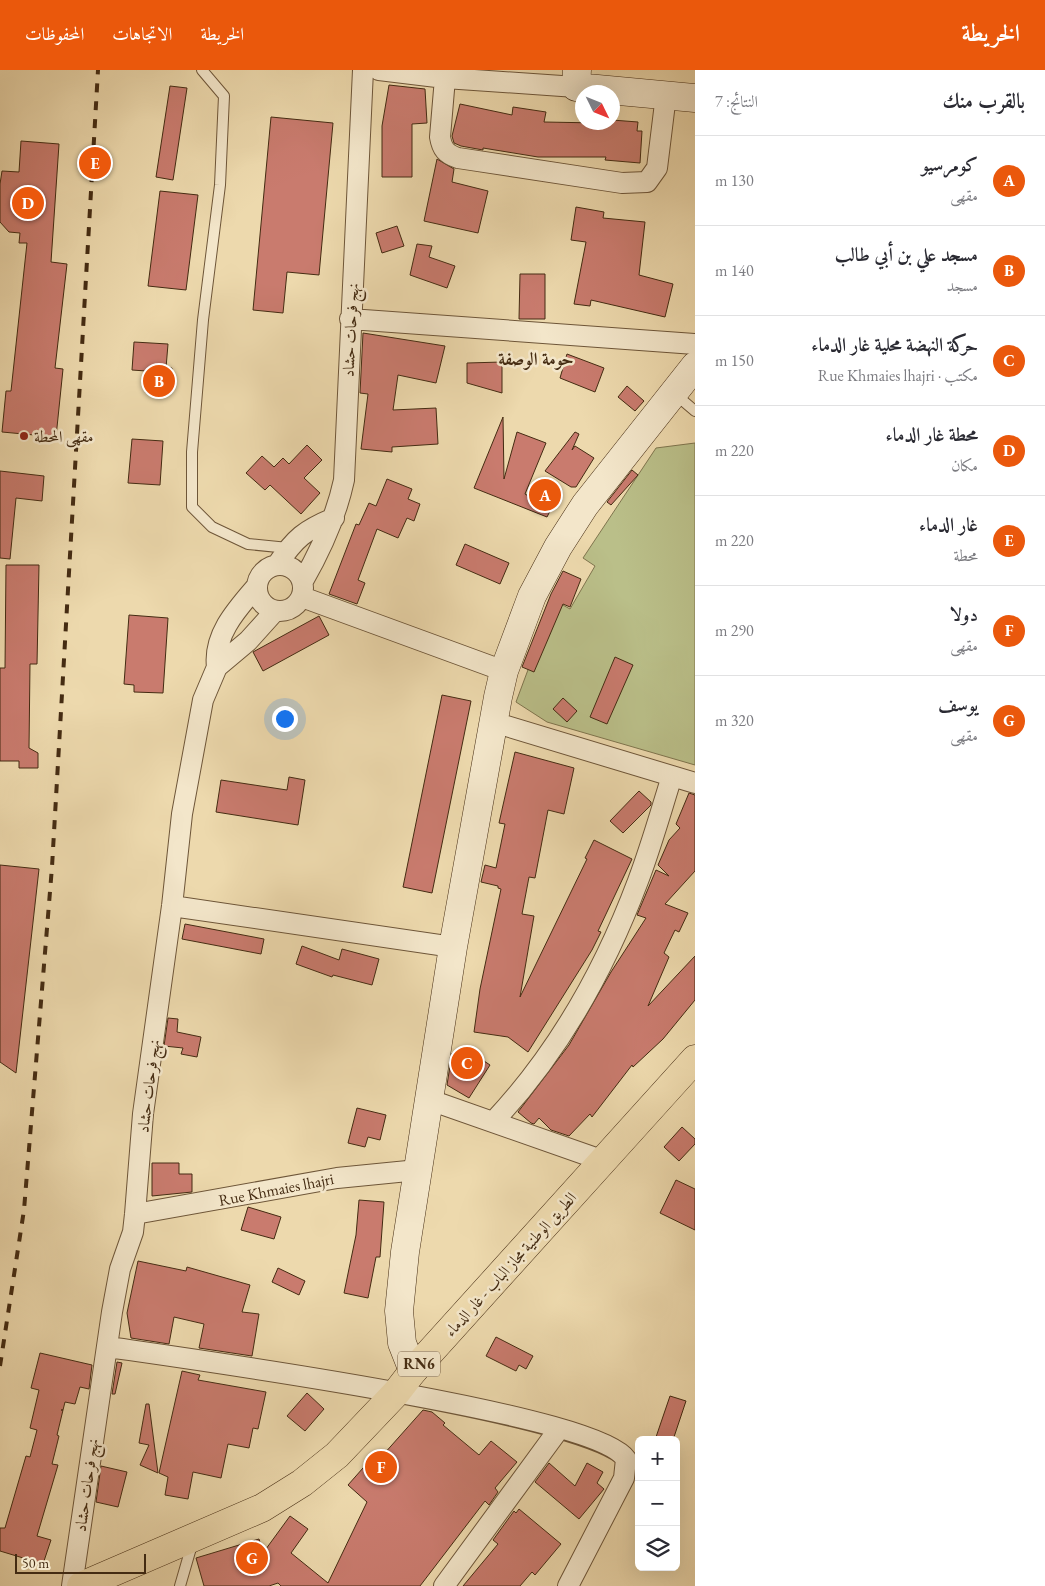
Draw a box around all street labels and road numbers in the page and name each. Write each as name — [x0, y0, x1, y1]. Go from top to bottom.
street label: نهج فرحات حشاد — [338, 283, 367, 378]
street label: نهج فرحات حشاد — [132, 1038, 169, 1134]
street label: Rue Khmaies lhajri — [217, 1168, 336, 1211]
street label: الطريق الوطنية مجاز الباب - غار الدماء — [440, 1188, 581, 1341]
road number: RN6 — [398, 1352, 440, 1376]
street label: نهج فرحات حشاد — [70, 1437, 107, 1534]

